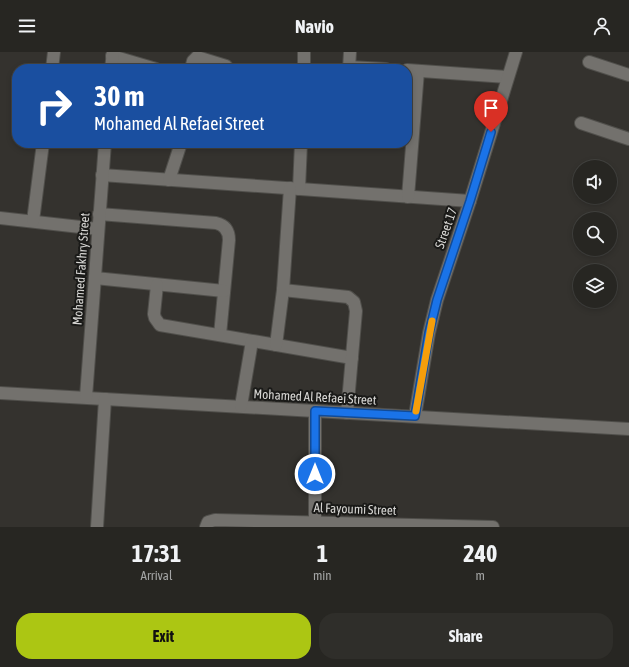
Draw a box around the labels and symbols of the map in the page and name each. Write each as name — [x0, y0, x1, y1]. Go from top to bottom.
pin — [474, 91, 508, 132]
street label: Street 17 — [432, 205, 460, 251]
street label: Mohamed Fakhry Street — [70, 212, 92, 326]
street label: Mohamed Al Refaei Street — [253, 386, 377, 408]
position arrow — [294, 453, 336, 495]
street label: Al Fayoumi Street — [313, 500, 397, 518]

